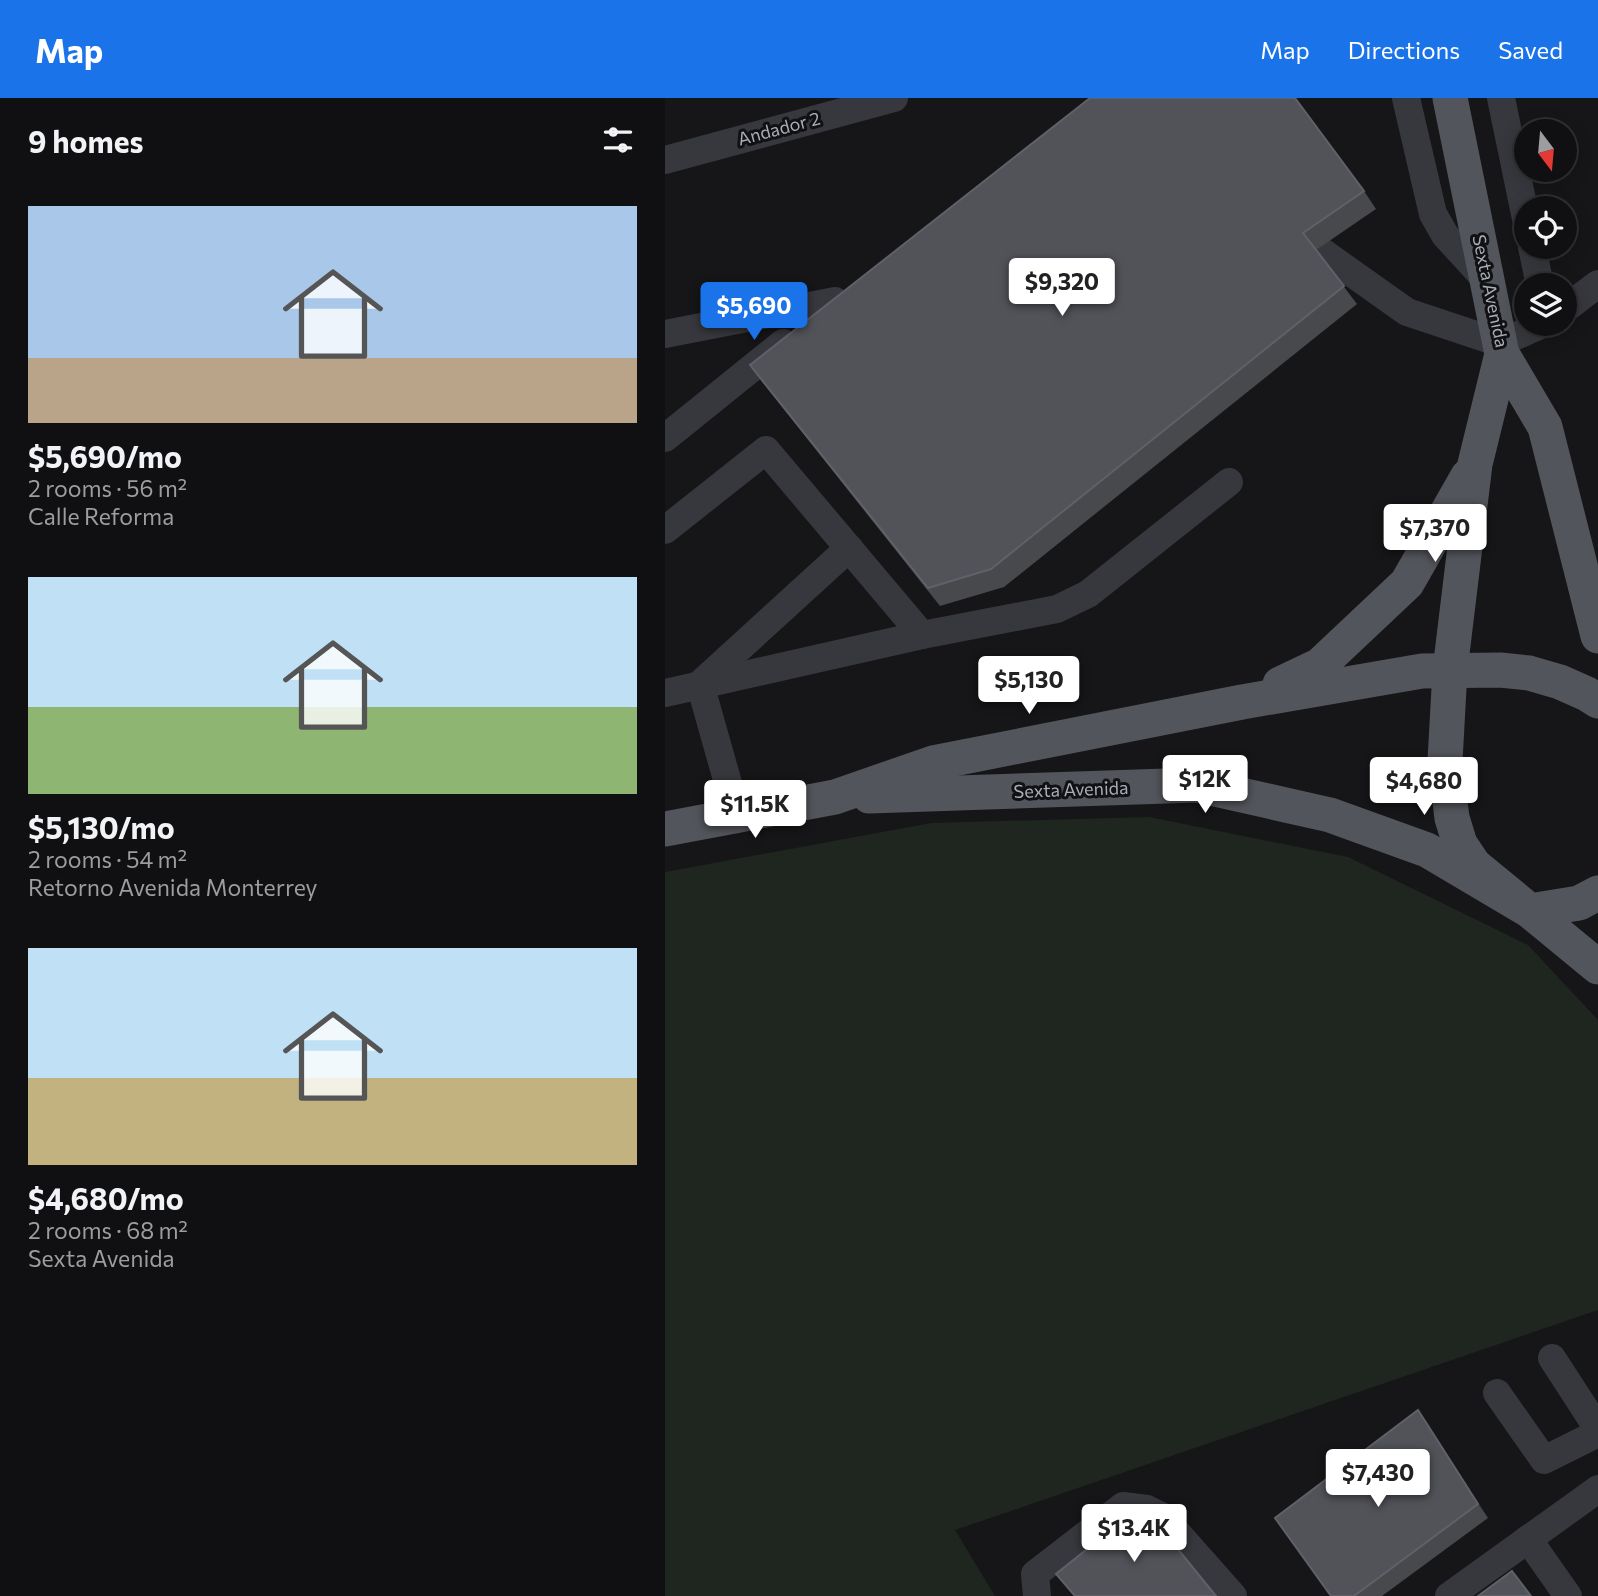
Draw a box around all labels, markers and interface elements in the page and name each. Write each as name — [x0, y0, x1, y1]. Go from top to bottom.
text: Map — [35, 29, 103, 70]
text: Map — [1260, 35, 1310, 64]
text: Directions — [1348, 35, 1460, 64]
text: Saved — [1498, 35, 1563, 64]
street label: Andador 2 — [735, 106, 822, 150]
north arrow — [1514, 119, 1577, 182]
map controls — [1514, 119, 1577, 336]
icon: filters — [599, 121, 637, 159]
text: 9 homes — [28, 122, 143, 159]
button: locate — [1514, 196, 1577, 259]
street label: Sexta Avenida — [1468, 232, 1514, 349]
icon: home — [270, 251, 396, 377]
pin: $9,320 — [1005, 258, 1119, 318]
text: $9,320 — [1025, 267, 1099, 295]
button: layers — [1514, 273, 1577, 336]
pin: $5,690 — [697, 282, 811, 342]
text: $5,690 — [716, 291, 792, 319]
text: $5,690/mo — [28, 437, 182, 474]
text: 2 rooms · 56 m² — [28, 474, 187, 502]
text: Calle Reforma — [28, 502, 174, 530]
pin: $7,370 — [1378, 504, 1492, 564]
text: $7,370 — [1400, 513, 1470, 541]
icon: home — [270, 622, 396, 748]
pin: $5,130 — [972, 656, 1086, 716]
text: $5,130 — [994, 665, 1064, 693]
pin: $12K — [1164, 756, 1246, 815]
pin: $4,680 — [1367, 758, 1481, 817]
text: $12K — [1179, 764, 1231, 792]
text: $4,680 — [1386, 766, 1462, 794]
street label: Sexta Avenida — [1013, 776, 1129, 802]
pin: $11.5K — [698, 780, 812, 840]
text: $11.5K — [720, 789, 790, 817]
text: $5,130/mo — [28, 808, 175, 845]
text: 2 rooms · 54 m² — [28, 845, 187, 873]
text: Retorno Avenida Monterrey — [28, 873, 317, 901]
icon: home — [270, 993, 396, 1119]
text: $4,680/mo — [28, 1179, 184, 1216]
text: 2 rooms · 68 m² — [28, 1216, 188, 1244]
text: Sexta Avenida — [28, 1244, 175, 1272]
pin: $7,430 — [1321, 1450, 1435, 1509]
text: $7,430 — [1342, 1458, 1414, 1486]
pin: $13.4K — [1077, 1504, 1191, 1564]
text: $13.4K — [1098, 1513, 1170, 1541]

